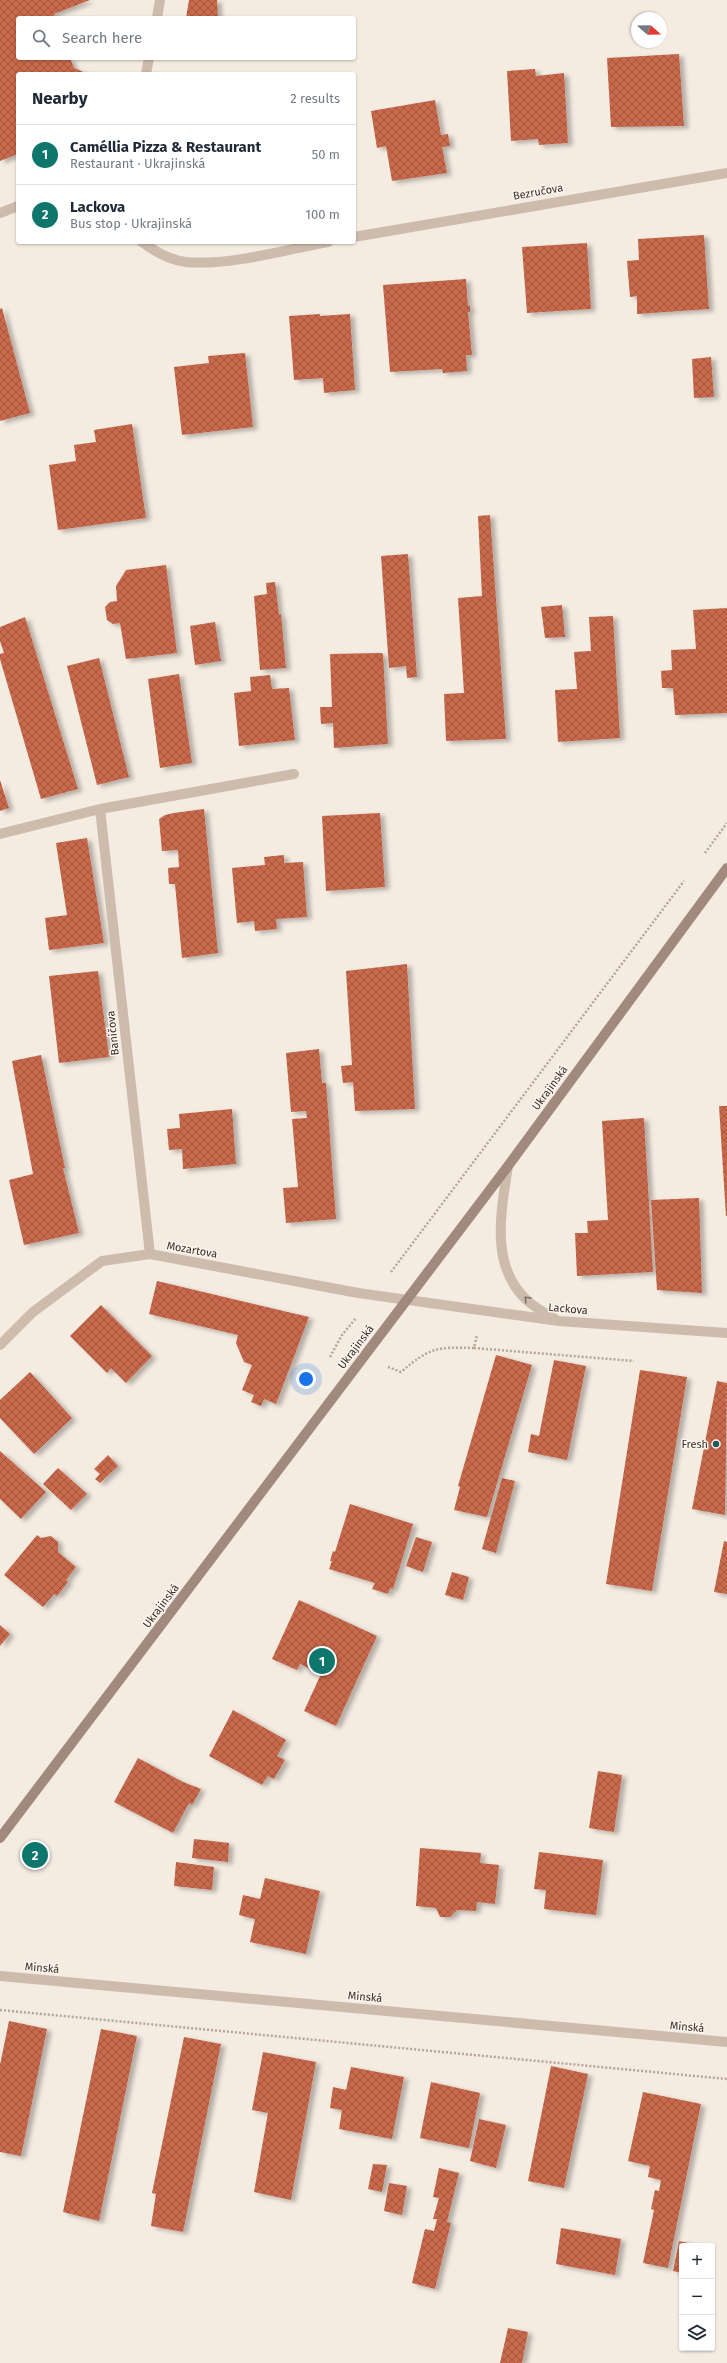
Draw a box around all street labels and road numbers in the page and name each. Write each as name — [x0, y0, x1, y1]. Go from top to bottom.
street label: Bezručova — [512, 181, 564, 203]
street label: Baničova — [104, 1010, 122, 1056]
street label: Ukrajinská — [529, 1063, 571, 1113]
street label: Mozartova — [166, 1239, 218, 1261]
street label: Lackova — [548, 1301, 588, 1317]
street label: Ukrajinská — [335, 1322, 377, 1372]
street label: Ukrajinská — [140, 1581, 182, 1631]
street label: Minská — [24, 1960, 60, 1976]
street label: Minská — [347, 1989, 383, 2005]
street label: Minská — [669, 2019, 705, 2035]

